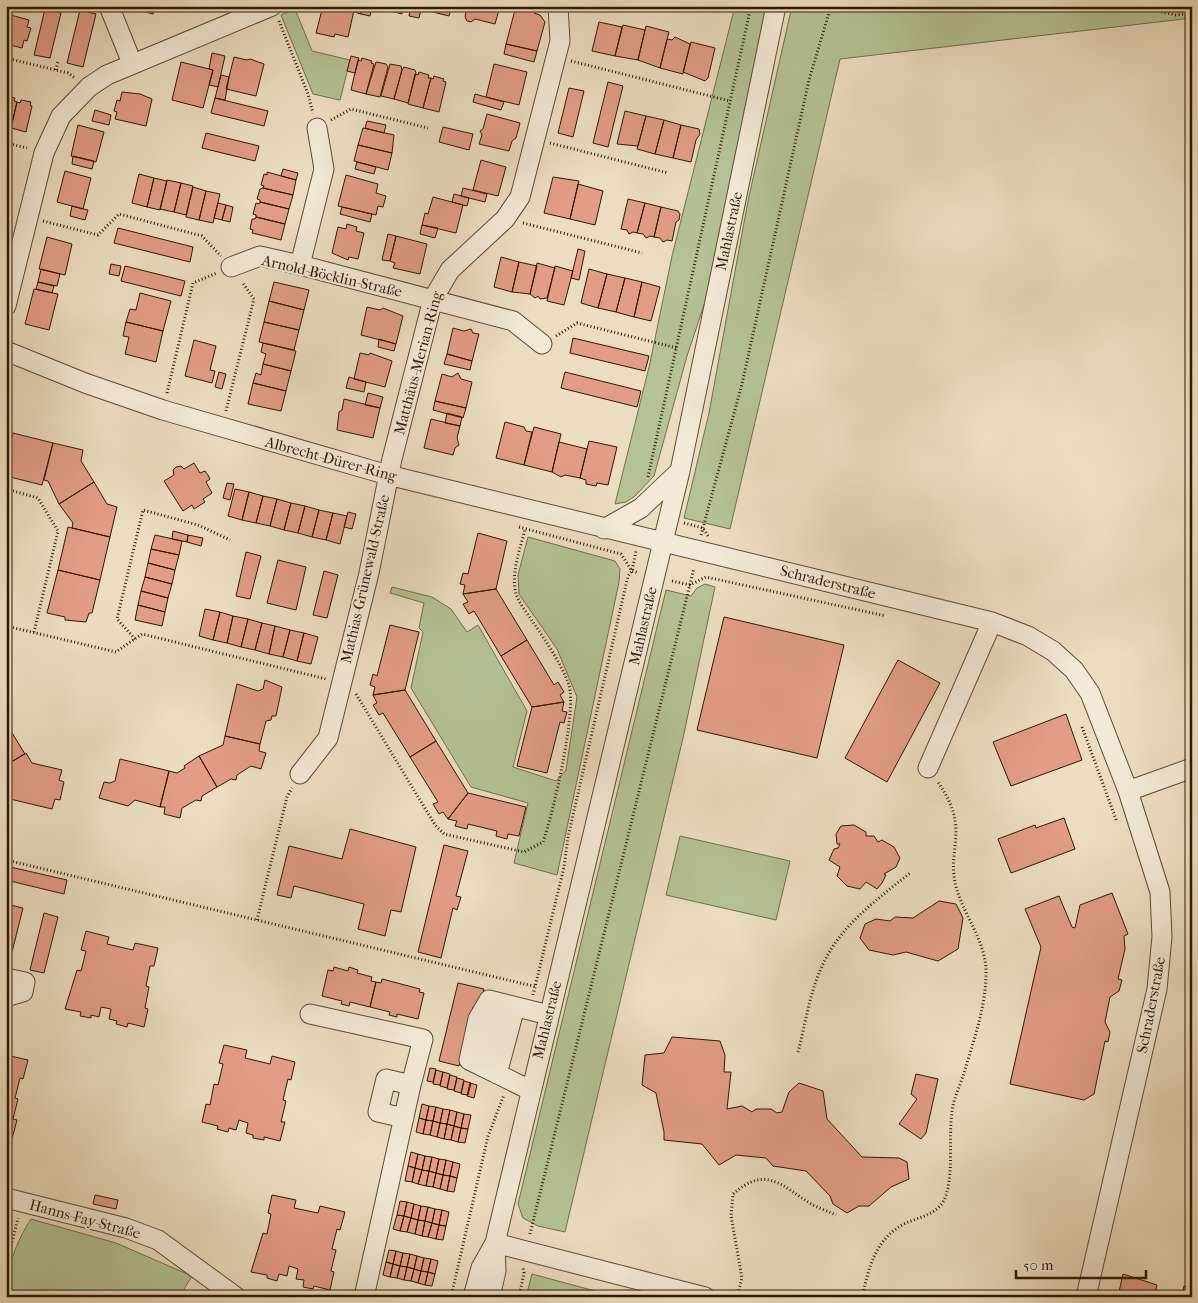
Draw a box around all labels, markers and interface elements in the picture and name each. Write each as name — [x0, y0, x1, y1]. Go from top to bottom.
street label: Mahlastraße — [712, 189, 746, 272]
street label: Arnold-Böcklin-Straße — [259, 251, 404, 301]
street label: Matthäus-Merian-Ring — [390, 288, 446, 437]
street label: Albrecht-Dürer-Ring — [262, 433, 400, 485]
street label: Mathias-Grünewald-Straße — [337, 492, 393, 665]
street label: Schraderstraße — [778, 561, 878, 603]
street label: Mahlastraße — [625, 584, 661, 667]
street label: Schraderstraße — [1133, 955, 1169, 1055]
street label: Mahlastraße — [529, 978, 566, 1061]
street label: Hanns-Fay-Straße — [27, 1196, 143, 1243]
scale bar — [1016, 1248, 1146, 1280]
text: 50 m — [1023, 1256, 1054, 1274]

